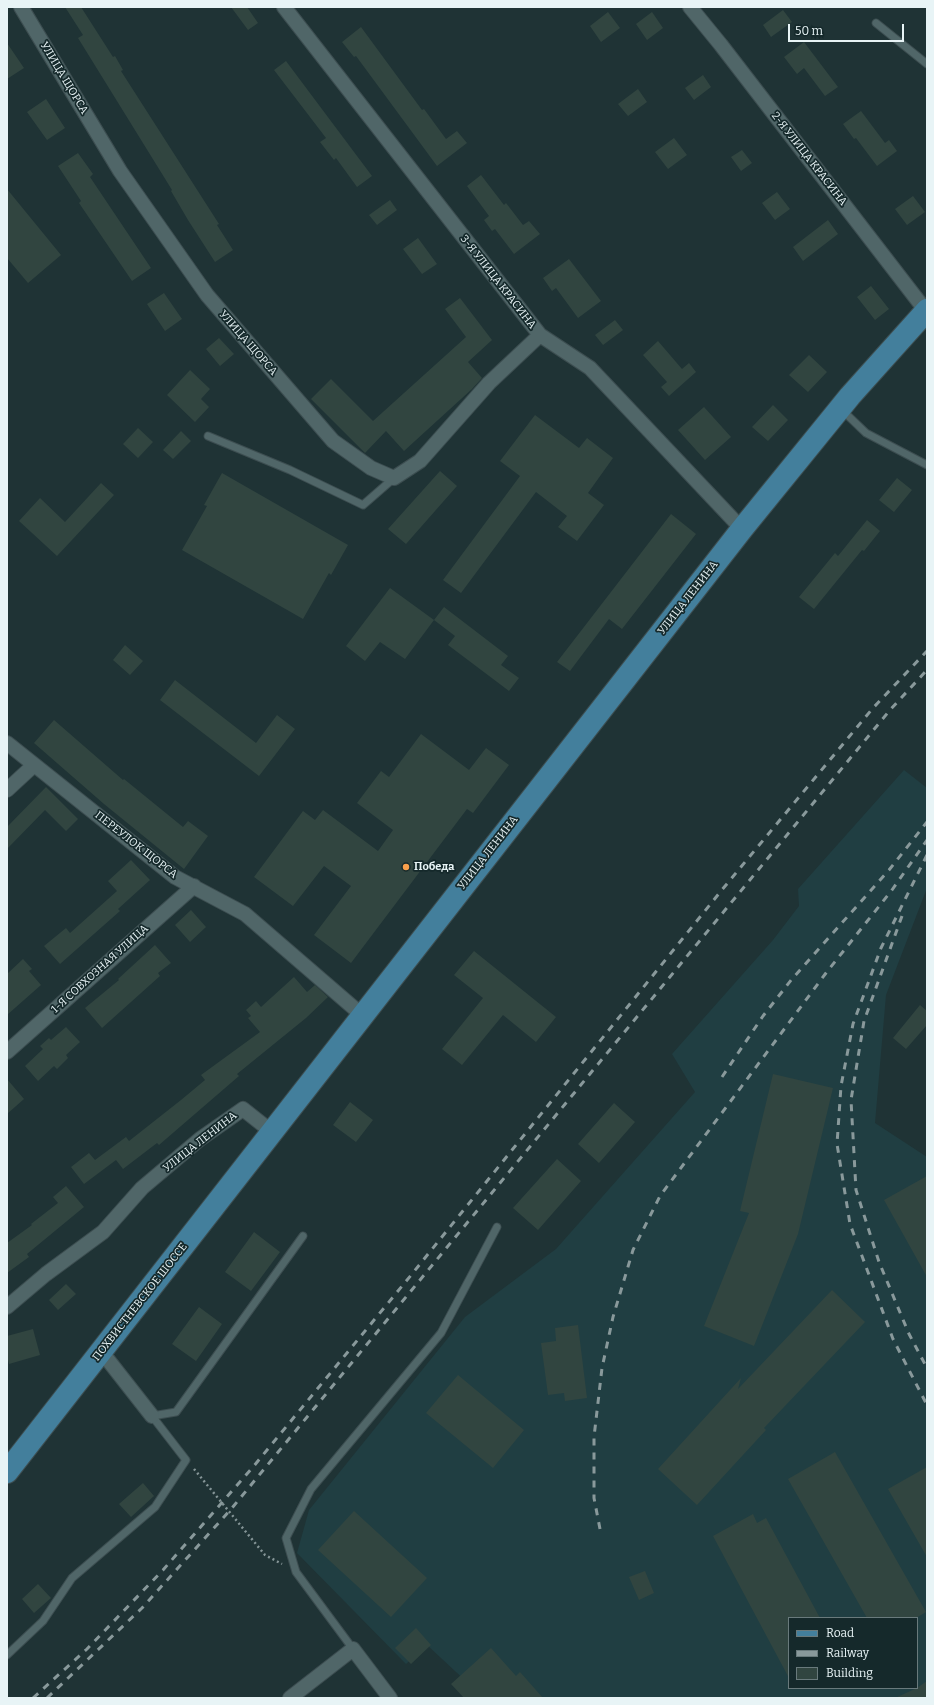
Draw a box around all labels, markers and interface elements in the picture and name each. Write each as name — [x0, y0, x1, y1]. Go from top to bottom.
scale bar — [790, 16, 906, 42]
text: 50 m — [795, 24, 823, 38]
street label: УЛИЦА ЩОРСА — [37, 40, 91, 116]
street label: 2-Я УЛИЦА КРАСИНА — [768, 110, 850, 208]
street label: 3-Я УЛИЦА КРАСИНА — [457, 233, 539, 331]
street label: УЛИЦА ЩОРСА — [216, 308, 280, 378]
street label: УЛИЦА ЛЕНИНА — [655, 558, 721, 638]
street label: ПЕРЕУЛОК ЩОРСА — [92, 809, 180, 881]
street label: УЛИЦА ЛЕНИНА — [455, 813, 521, 893]
place label: Победа — [414, 860, 454, 874]
marker: Победа — [401, 862, 411, 872]
street label: 1-Я СОВХОЗНАЯ УЛИЦА — [49, 922, 151, 1016]
street label: УЛИЦА ЛЕНИНА — [160, 1109, 240, 1175]
street label: ПОХВИСТНЕВСКОЕ ШОССЕ — [90, 1240, 190, 1364]
legend — [788, 1617, 918, 1689]
text: Road — [826, 1626, 854, 1640]
text: Railway — [826, 1646, 869, 1660]
text: Building — [826, 1666, 873, 1680]

